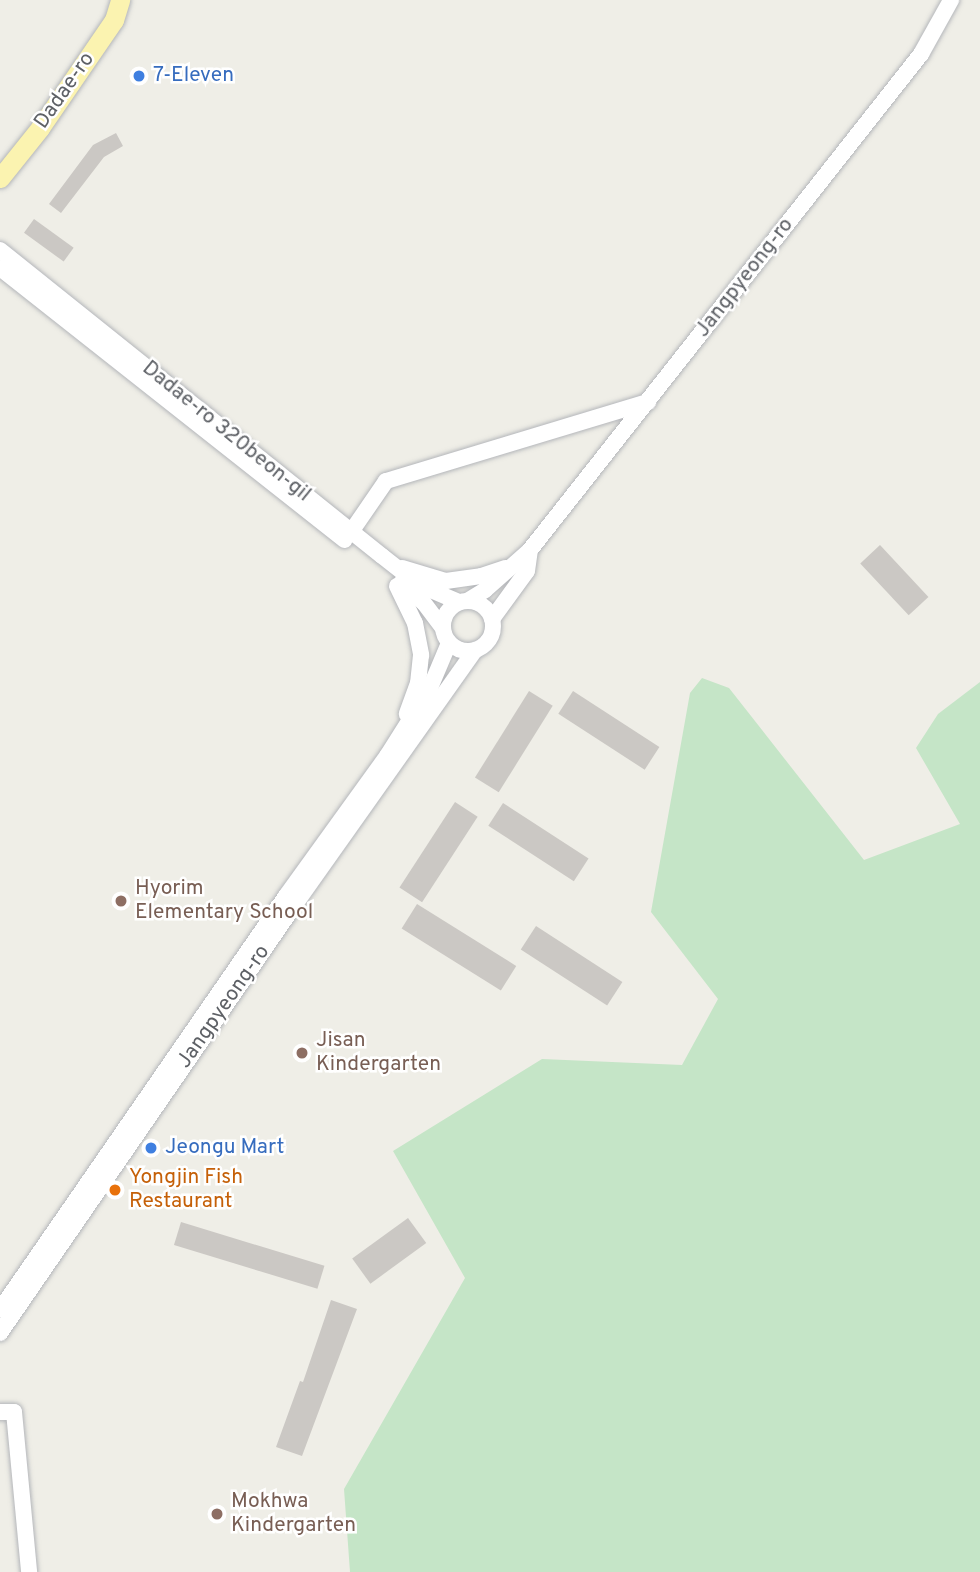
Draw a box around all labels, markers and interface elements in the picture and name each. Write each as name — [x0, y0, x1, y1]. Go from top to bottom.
street label: Dadae-ro — [30, 48, 100, 134]
place label: 7-Eleven — [153, 63, 234, 89]
marker: 7-Eleven — [131, 68, 147, 84]
street label: Jangpyeong-ro — [691, 213, 799, 343]
street label: Dadae-ro 320beon-gil — [137, 356, 315, 508]
place label: Hyorim Elementary School — [135, 876, 313, 926]
marker: Hyorim Elementary School — [113, 893, 129, 909]
street label: Jangpyeong-ro — [172, 941, 276, 1073]
place label: Jisan Kindergarten — [316, 1028, 441, 1078]
marker: Jisan Kindergarten — [294, 1045, 310, 1061]
place label: Jeongu Mart — [165, 1135, 284, 1161]
marker: Jeongu Mart — [143, 1140, 159, 1156]
place label: Yongjin Fish Restaurant — [129, 1165, 243, 1215]
marker: Yongjin Fish Restaurant — [107, 1182, 123, 1198]
place label: Mokhwa Kindergarten — [231, 1489, 356, 1539]
marker: Mokhwa Kindergarten — [209, 1506, 225, 1522]

